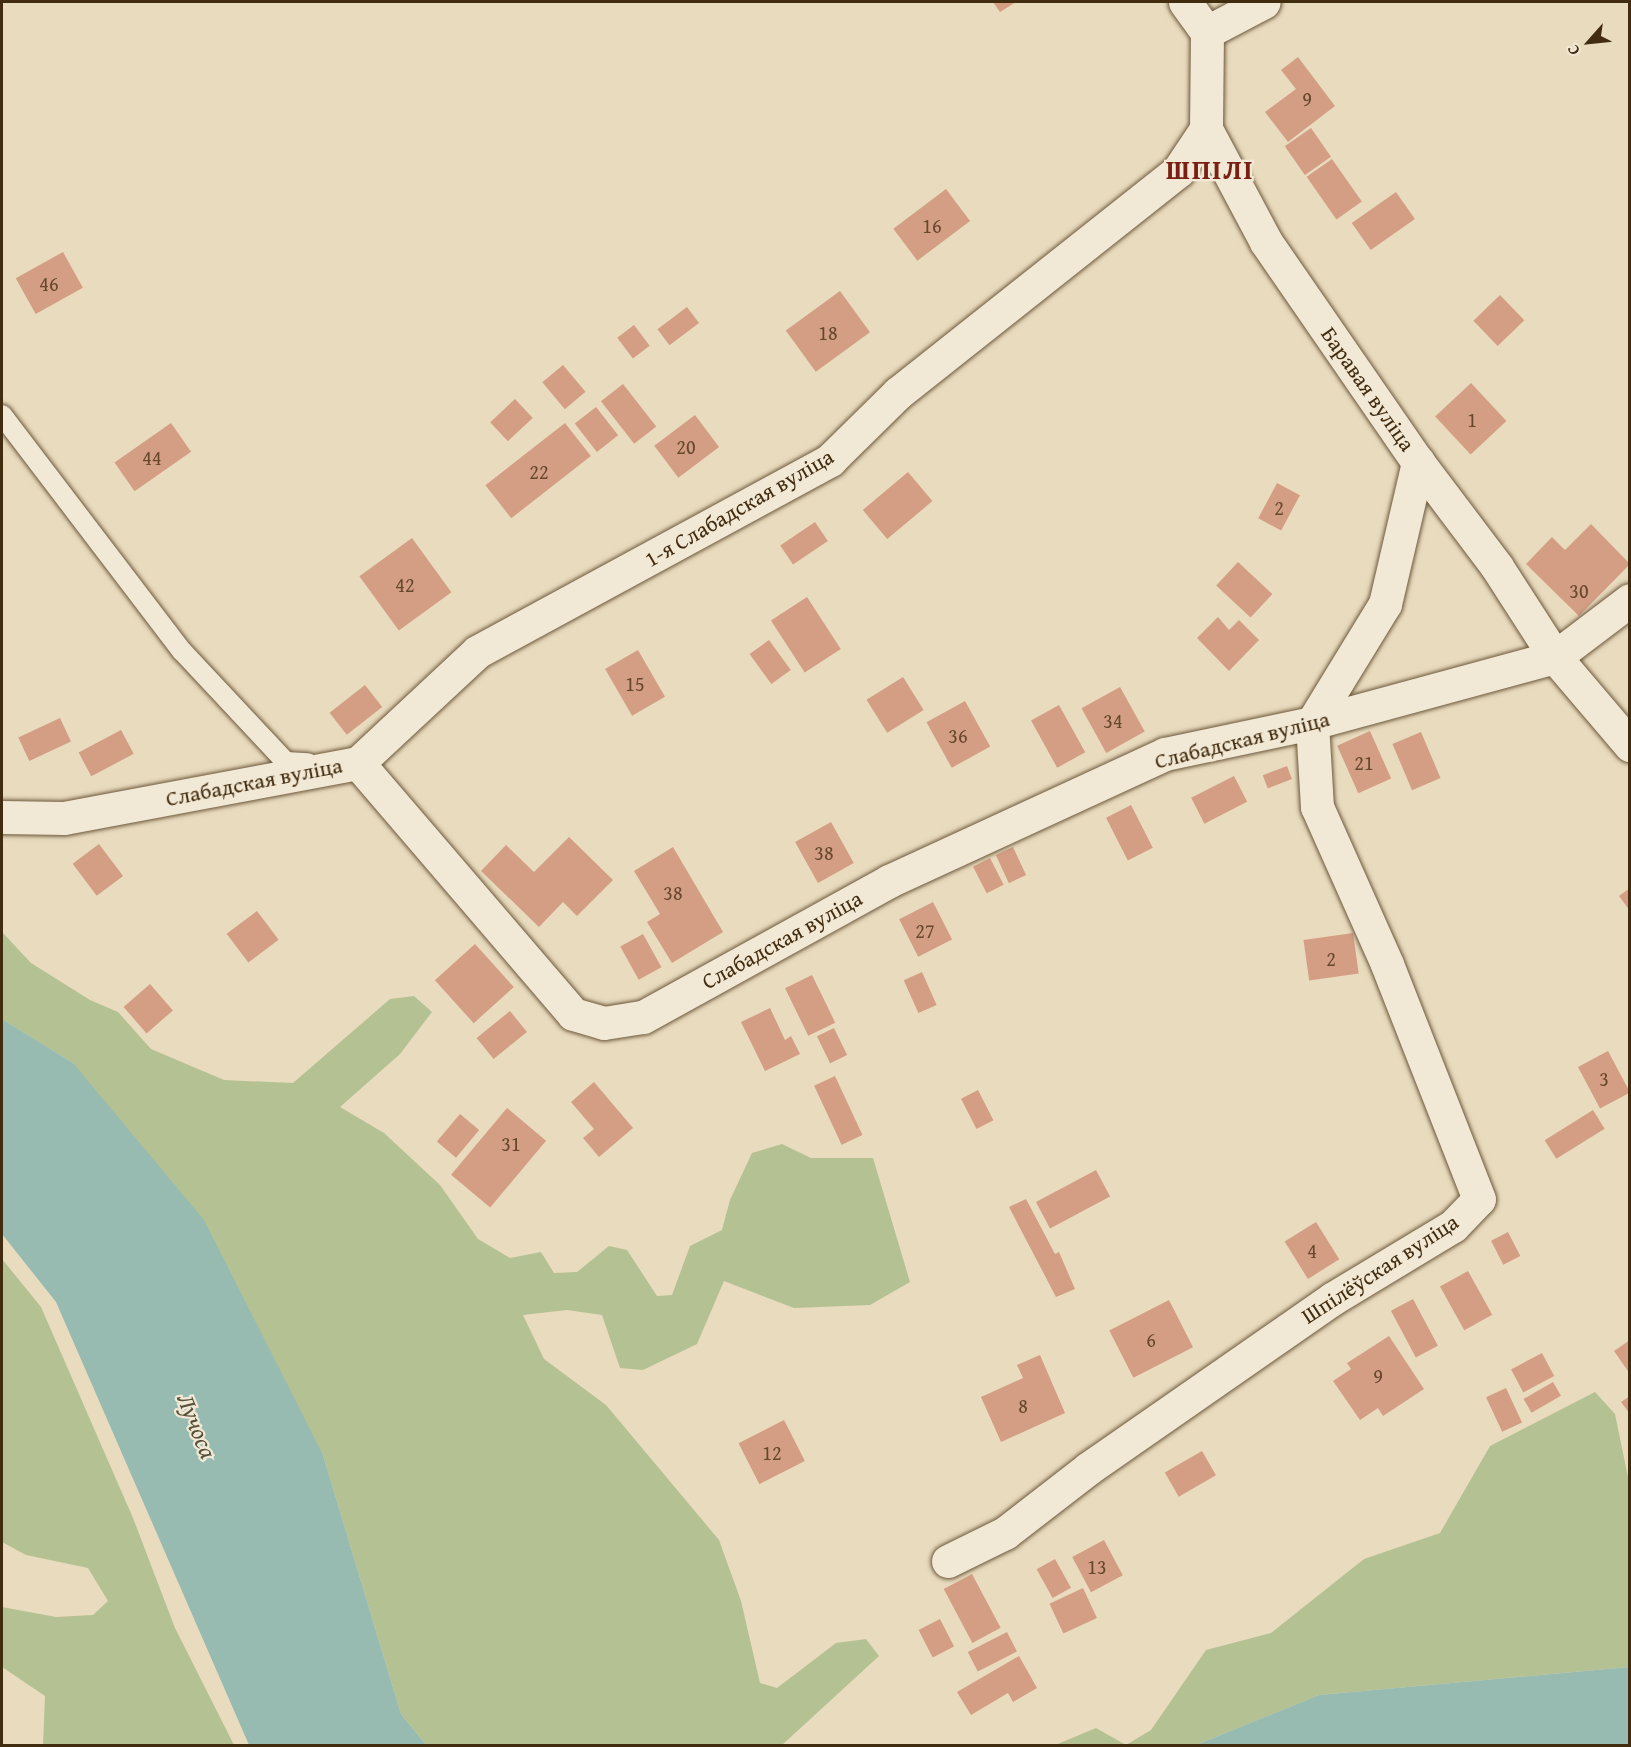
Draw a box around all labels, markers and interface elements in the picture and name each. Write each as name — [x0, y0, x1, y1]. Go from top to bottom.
north arrow — [1559, 12, 1619, 72]
text: С — [1560, 41, 1586, 60]
house number: 9 — [1302, 86, 1312, 110]
district label: ШПІЛІ — [1166, 152, 1254, 186]
house number: 16 — [922, 213, 942, 237]
house number: 46 — [39, 271, 59, 295]
house number: 18 — [818, 320, 838, 344]
street label: Баравая вуліца — [1315, 322, 1421, 456]
house number: 1 — [1467, 407, 1477, 431]
house number: 20 — [676, 434, 696, 458]
street label: 1-я Слабадская вуліца — [640, 443, 838, 573]
house number: 44 — [142, 445, 162, 469]
house number: 22 — [529, 459, 549, 483]
house number: 2 — [1274, 495, 1284, 519]
house number: 42 — [395, 572, 415, 596]
house number: 30 — [1569, 578, 1589, 602]
house number: 15 — [625, 671, 645, 695]
street label: Слабадская вуліца — [1152, 706, 1332, 774]
house number: 34 — [1103, 708, 1123, 732]
house number: 36 — [948, 723, 968, 747]
house number: 21 — [1354, 750, 1374, 774]
street label: Слабадская вуліца — [164, 752, 344, 812]
house number: 38 — [814, 840, 834, 864]
house number: 38 — [663, 880, 683, 904]
street label: Слабадская вуліца — [697, 885, 867, 995]
house number: 27 — [915, 918, 935, 942]
house number: 2 — [1326, 946, 1336, 970]
house number: 3 — [1599, 1066, 1609, 1090]
house number: 31 — [501, 1131, 521, 1155]
street label: Шпілёўская вуліца — [1297, 1208, 1463, 1330]
house number: 4 — [1307, 1238, 1317, 1262]
house number: 6 — [1146, 1327, 1156, 1351]
house number: 9 — [1373, 1363, 1383, 1387]
water label: Лучоса — [171, 1389, 223, 1463]
house number: 8 — [1018, 1393, 1028, 1417]
house number: 12 — [762, 1440, 782, 1464]
house number: 13 — [1087, 1554, 1107, 1578]

